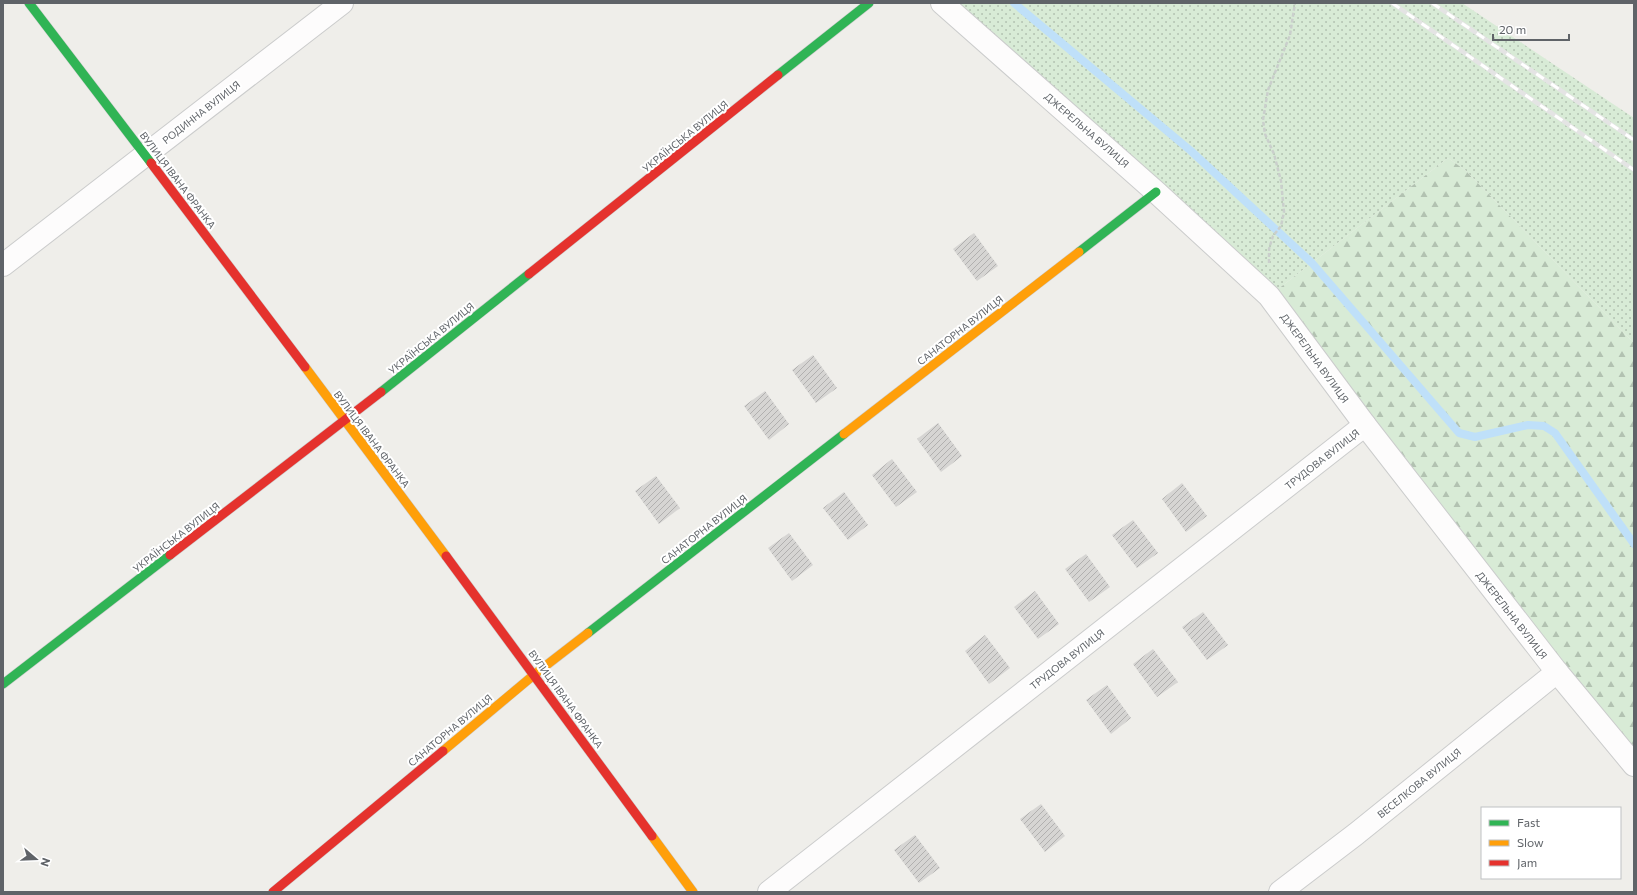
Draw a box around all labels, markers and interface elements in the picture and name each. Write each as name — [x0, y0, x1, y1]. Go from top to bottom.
scale bar — [1493, 16, 1569, 42]
text: 20 m — [1499, 22, 1526, 36]
street label: РОДИННА ВУЛИЦЯ — [160, 78, 242, 146]
street label: ДЖЕРЕЛЬНА ВУЛИЦЯ — [1042, 90, 1132, 170]
street label: УКРАЇНСЬКА ВУЛИЦЯ — [640, 98, 730, 174]
street label: ВУЛИЦЯ ІВАНА ФРАНКА — [138, 129, 218, 231]
street label: САНАТОРНА ВУЛИЦЯ — [915, 293, 1005, 367]
street label: УКРАЇНСЬКА ВУЛИЦЯ — [386, 300, 476, 376]
street label: ДЖЕРЕЛЬНА ВУЛИЦЯ — [1278, 311, 1352, 405]
street label: ВУЛИЦЯ ІВАНА ФРАНКА — [332, 388, 412, 490]
street label: ТРУДОВА ВУЛИЦЯ — [1282, 426, 1362, 492]
street label: САНАТОРНА ВУЛИЦЯ — [659, 492, 749, 566]
street label: УКРАЇНСЬКА ВУЛИЦЯ — [130, 499, 222, 575]
street label: ДЖЕРЕЛЬНА ВУЛИЦЯ — [1474, 569, 1550, 661]
street label: ТРУДОВА ВУЛИЦЯ — [1027, 626, 1107, 692]
street label: ВУЛИЦЯ ІВАНА ФРАНКА — [526, 648, 606, 750]
street label: САНАТОРНА ВУЛИЦЯ — [406, 691, 494, 769]
street label: ВЕСЕЛКОВА ВУЛИЦЯ — [1375, 746, 1463, 820]
legend — [1481, 807, 1621, 879]
text: Fast — [1517, 815, 1540, 829]
text: Slow — [1517, 835, 1544, 849]
north arrow — [16, 839, 56, 879]
text: Jam — [1517, 855, 1537, 870]
text: N — [38, 856, 53, 868]

